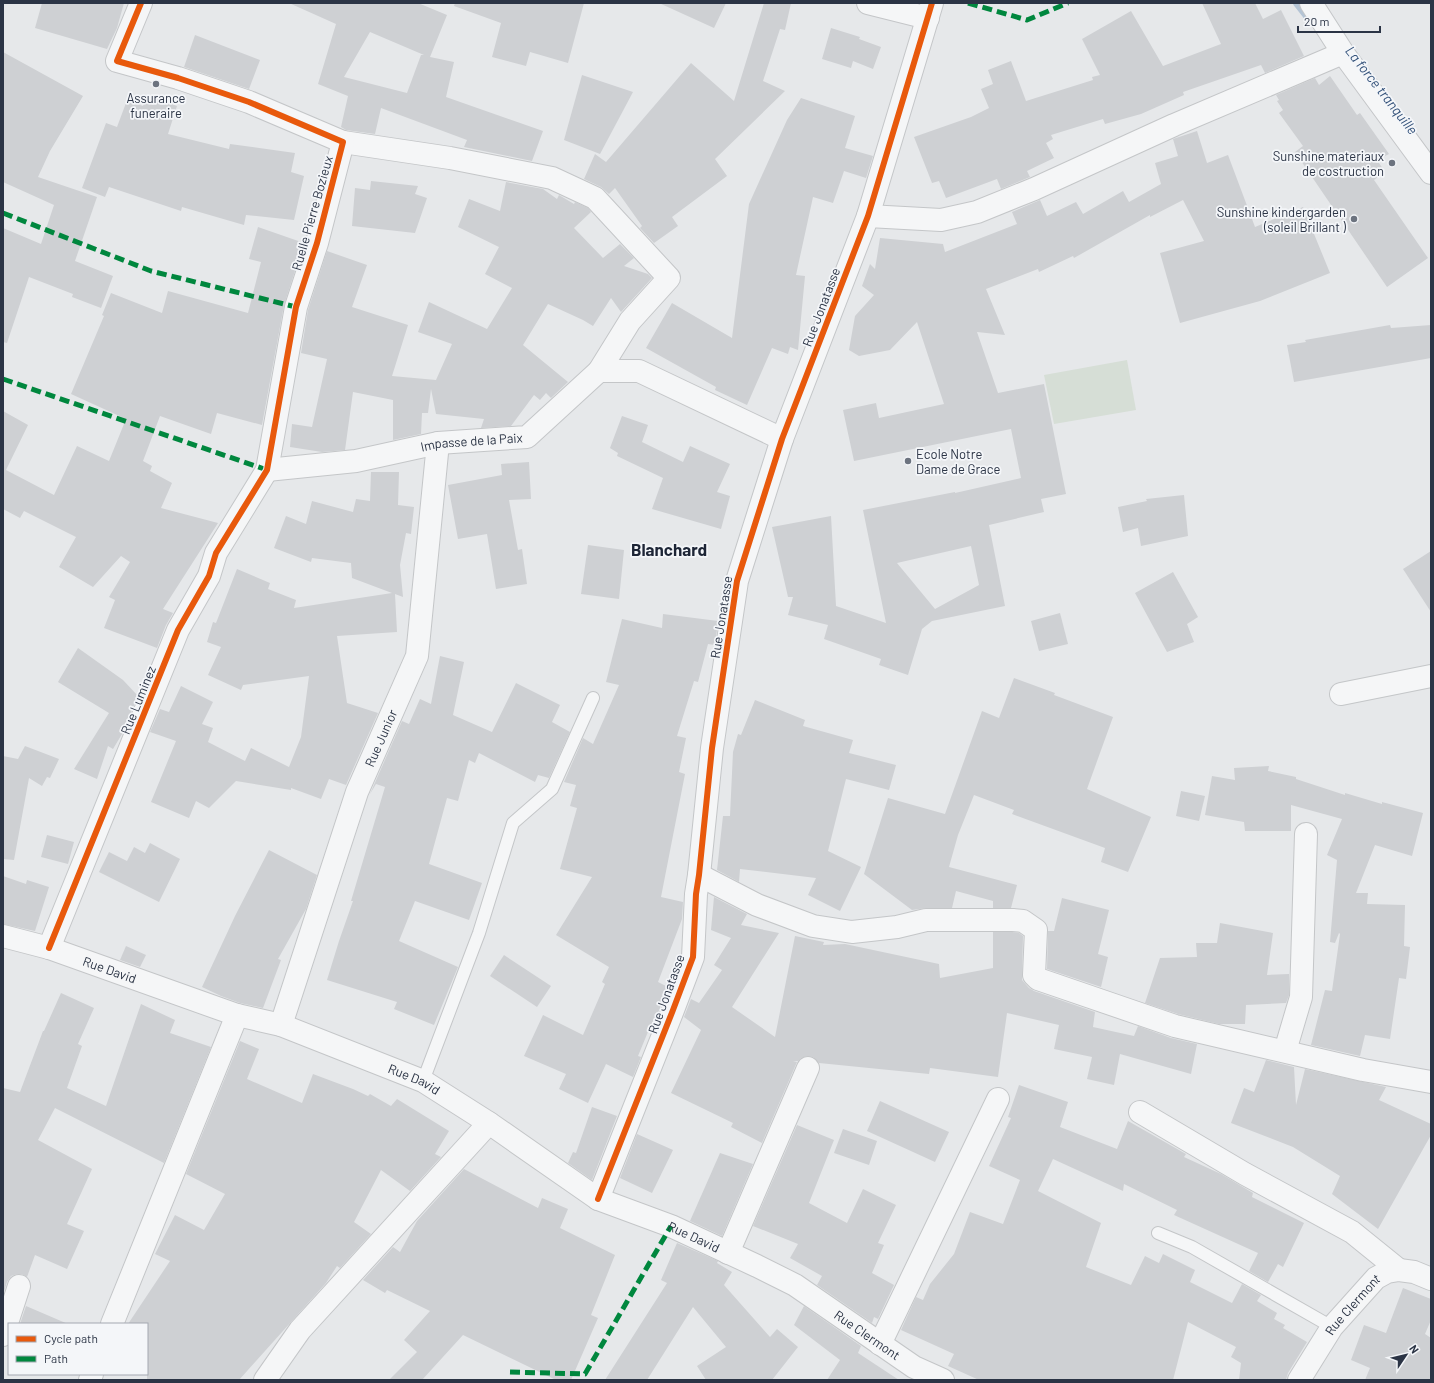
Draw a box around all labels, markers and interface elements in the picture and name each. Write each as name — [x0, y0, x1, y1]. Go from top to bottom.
scale bar — [1298, 8, 1380, 34]
text: 20 m — [1304, 14, 1330, 28]
water label: La force tranquille — [1342, 42, 1422, 138]
marker: Assurance funeraire — [151, 79, 161, 89]
place label: Assurance funeraire — [126, 90, 186, 121]
place label: Sunshine materiaux de costruction — [1273, 148, 1384, 179]
street label: Ruelle Pierre Bozieux — [288, 154, 336, 272]
marker: Sunshine materiaux de costruction — [1387, 158, 1397, 168]
place label: Sunshine kindergarden (soleil Brillant ) — [1217, 204, 1347, 235]
marker: Sunshine kindergarden (soleil Brillant ) — [1349, 214, 1359, 224]
street label: Rue Jonatasse — [799, 265, 843, 349]
street label: Impasse de la Paix — [419, 429, 523, 455]
place label: Ecole Notre Dame de Grace — [916, 446, 1000, 477]
marker: Ecole Notre Dame de Grace — [903, 456, 913, 466]
district label: Blanchard — [631, 539, 707, 559]
street label: Rue Jonatasse — [707, 575, 735, 659]
street label: Rue Luminez — [117, 663, 159, 737]
street label: Rue Junior — [361, 707, 401, 769]
street label: Rue Jonatasse — [644, 952, 688, 1036]
street label: Rue David — [81, 953, 139, 987]
street label: Rue David — [386, 1060, 443, 1098]
street label: Rue David — [665, 1218, 722, 1256]
street label: Rue Clermont — [1321, 1270, 1382, 1338]
street label: Rue Clermont — [831, 1307, 903, 1363]
legend — [8, 1323, 148, 1375]
text: Cycle path — [44, 1331, 98, 1345]
north arrow — [1386, 1335, 1426, 1375]
text: N — [1407, 1342, 1422, 1356]
text: Path — [44, 1351, 68, 1365]

